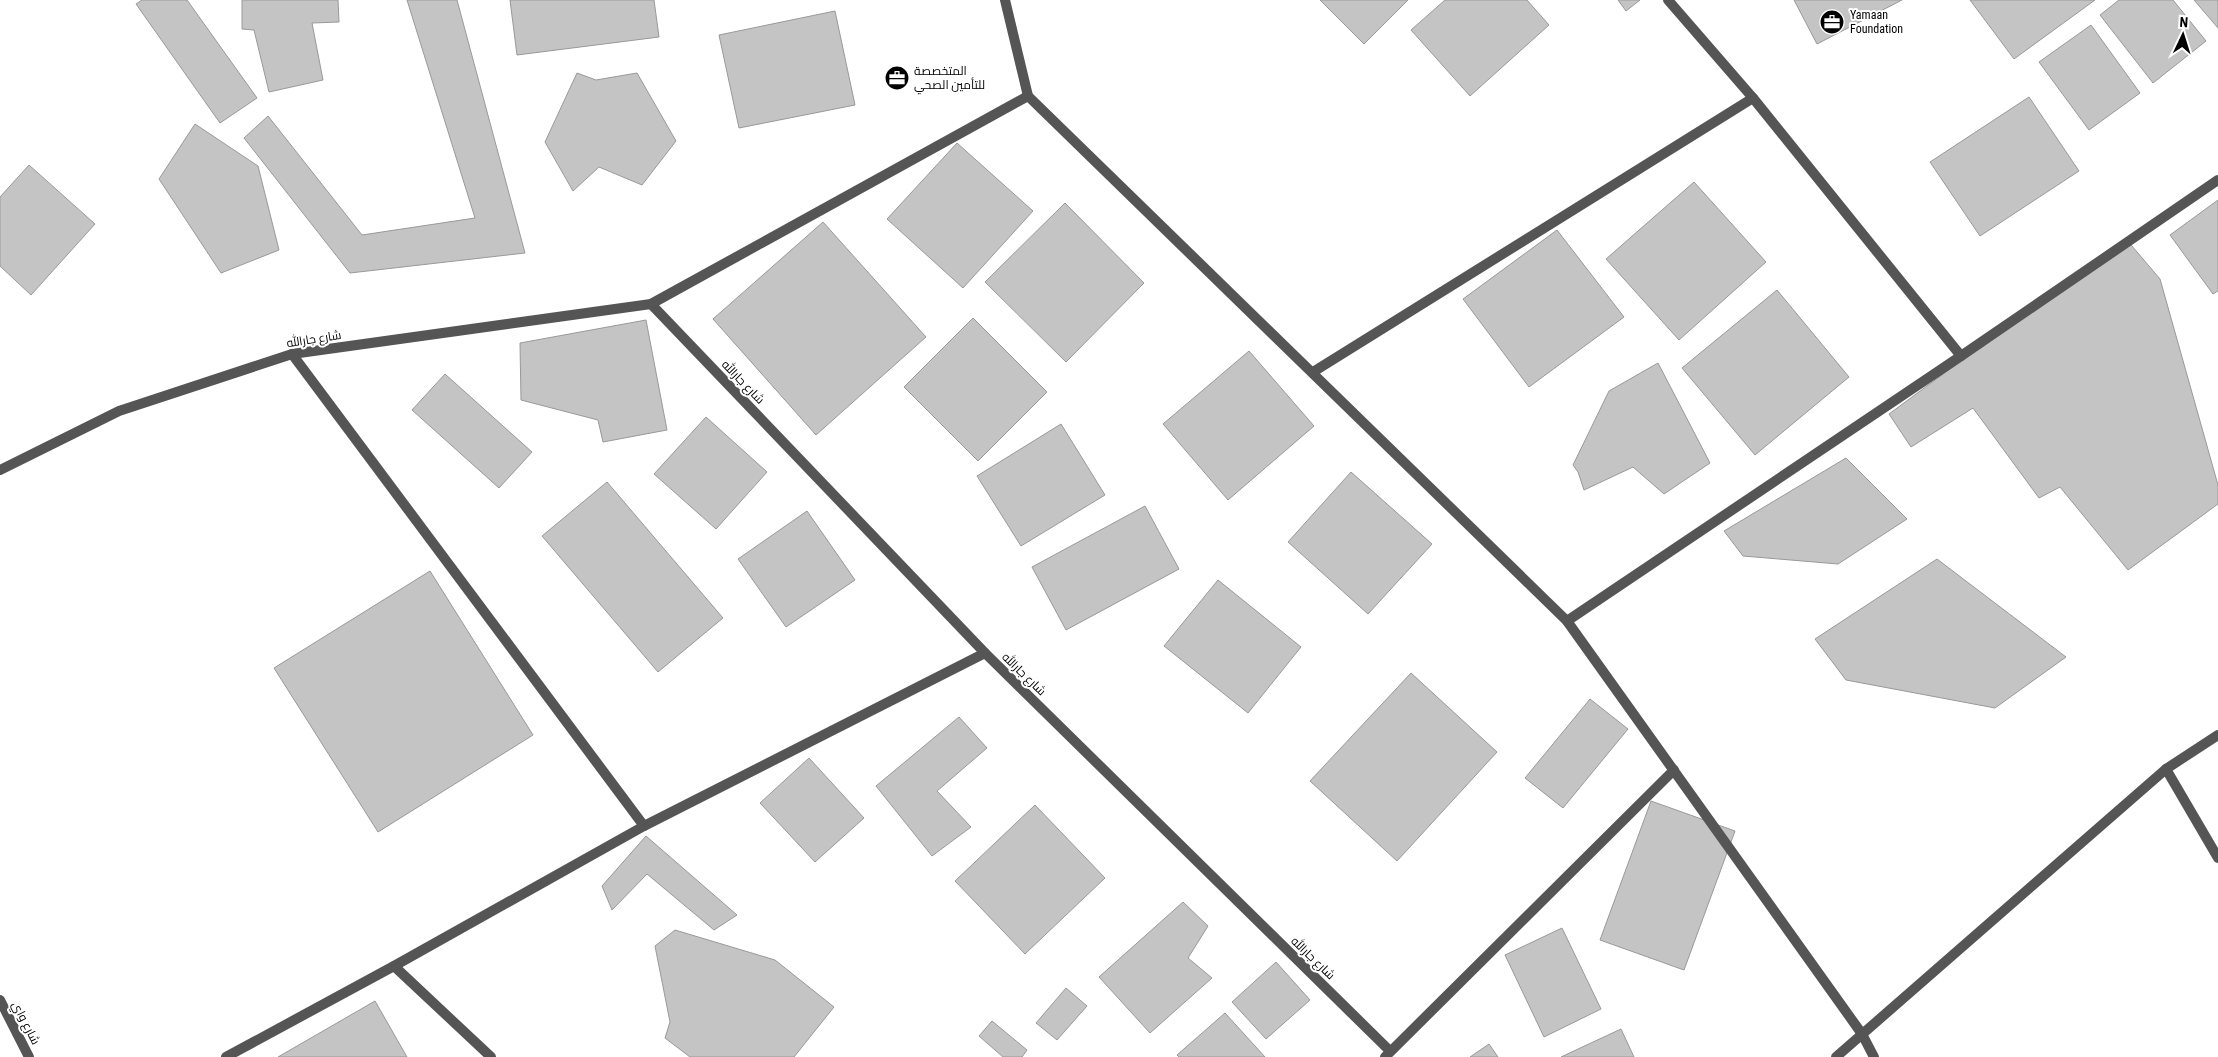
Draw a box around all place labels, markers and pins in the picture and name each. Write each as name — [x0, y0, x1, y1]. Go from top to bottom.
place label: Yamaan Foundation — [1850, 8, 1903, 36]
office icon: Yamaan Foundation — [1819, 9, 1845, 35]
place label: المتخصصة للتأمين الصحي — [914, 64, 985, 95]
office icon: المتخصصة للتأمين الصحي — [884, 65, 910, 91]

